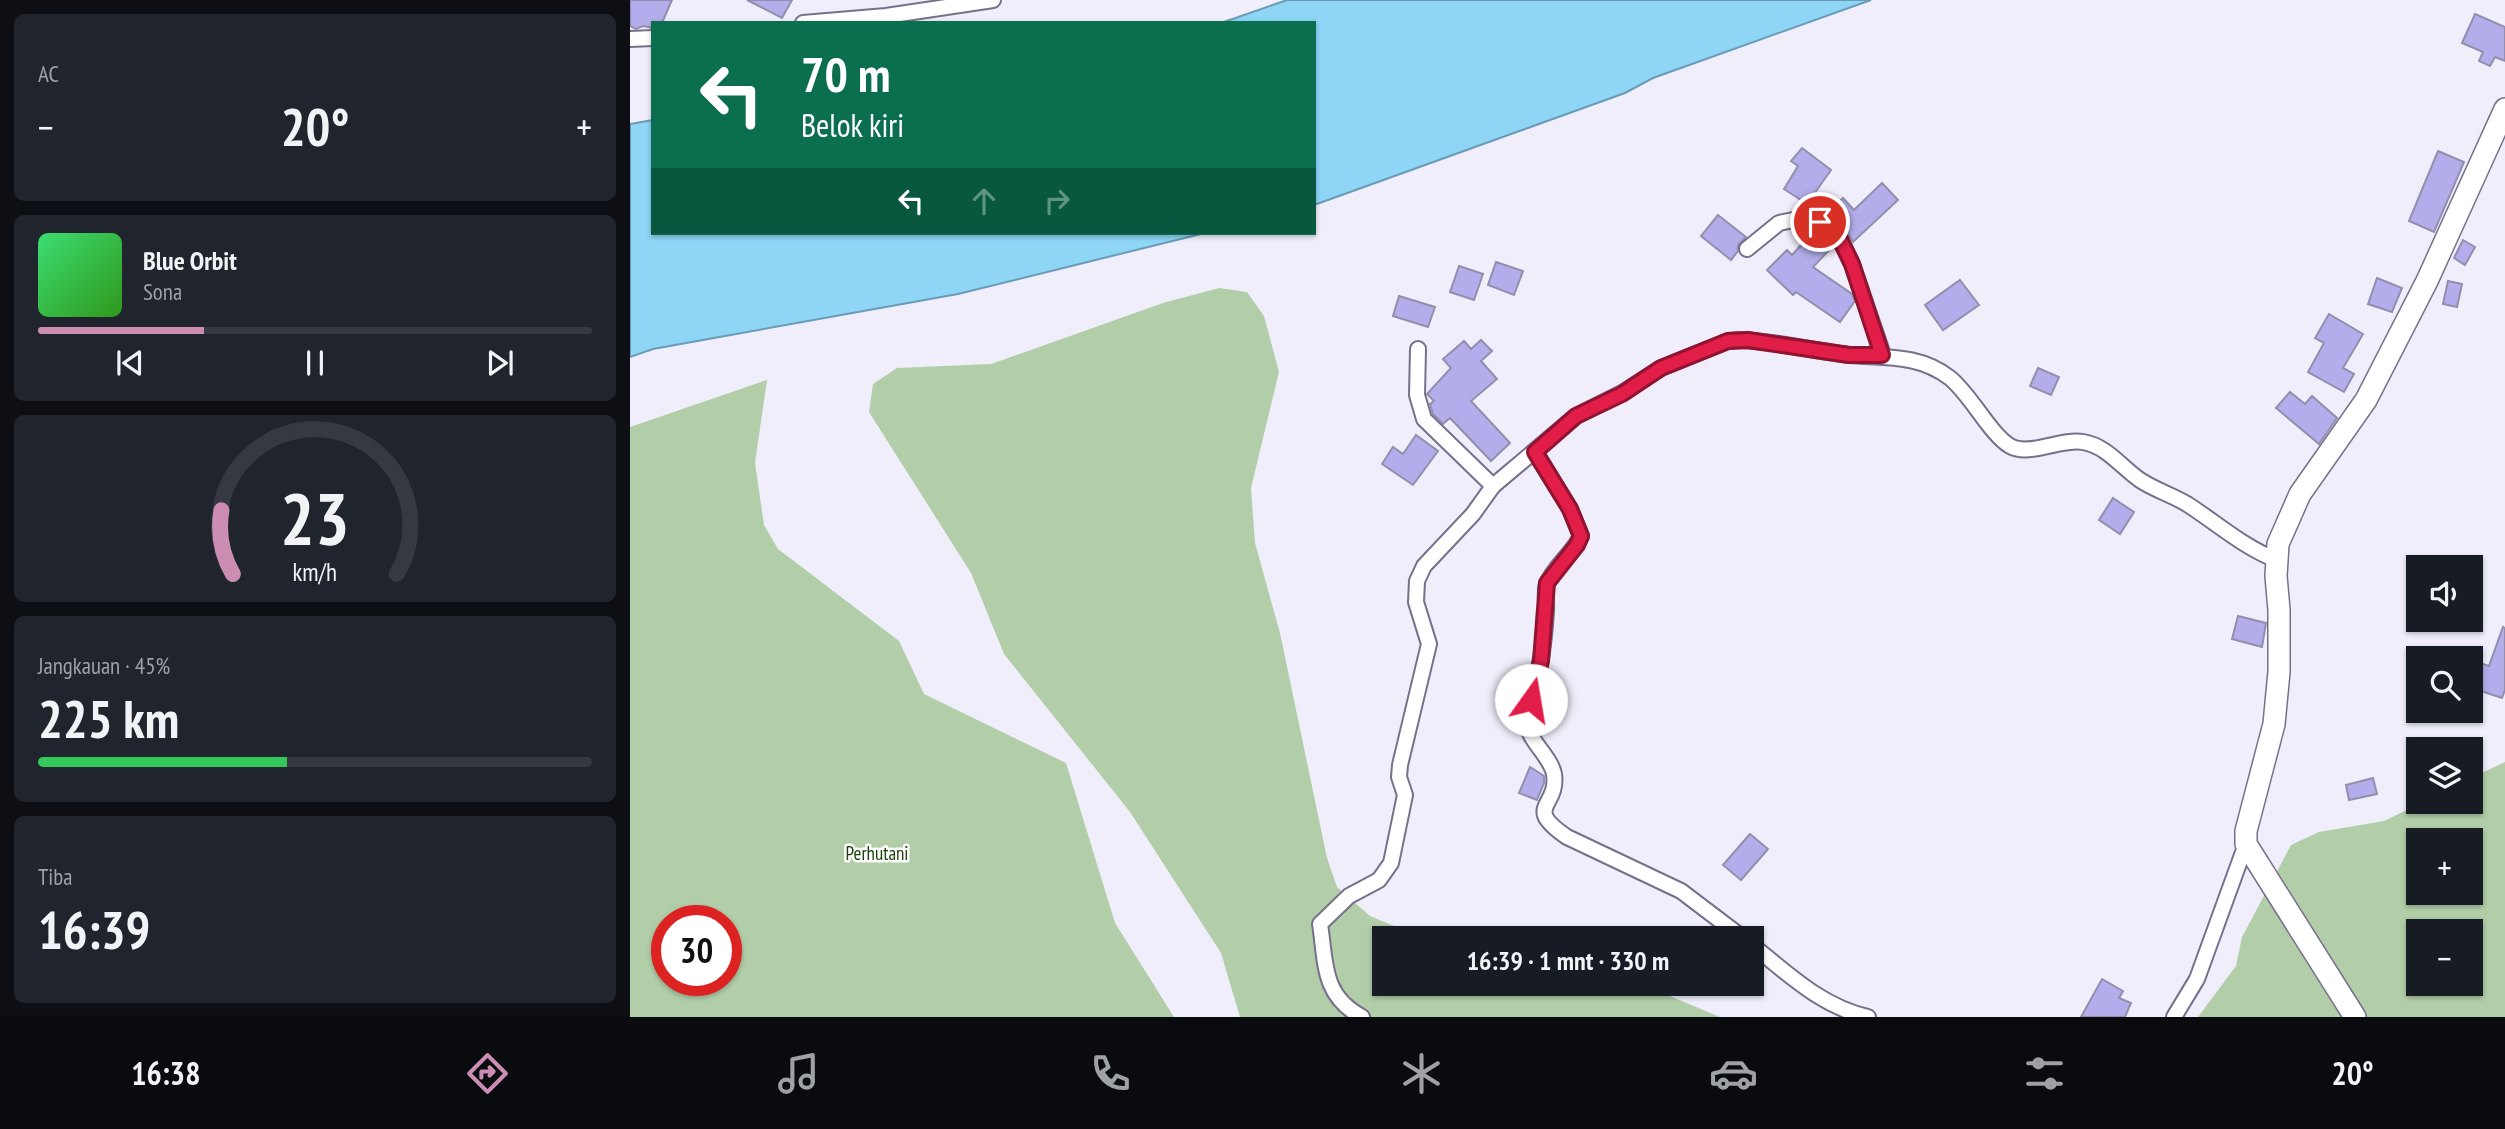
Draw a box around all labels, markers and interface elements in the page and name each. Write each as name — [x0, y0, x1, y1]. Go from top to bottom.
text: 70 m — [801, 42, 890, 106]
icon: left — [686, 49, 777, 140]
text: AC — [38, 59, 59, 88]
text: 20° — [281, 93, 349, 160]
text: − — [38, 102, 54, 151]
text: + — [576, 102, 592, 151]
text: Belok kiri — [801, 104, 904, 146]
icon: left — [892, 182, 930, 220]
icon: ahead — [965, 182, 1003, 220]
icon: right — [1038, 182, 1076, 220]
pin — [1790, 192, 1850, 252]
icon: arrive — [1801, 203, 1839, 241]
text: Blue Orbit — [143, 244, 237, 277]
text: Sona — [143, 277, 182, 306]
icon: previous — [111, 344, 149, 382]
icon: pause — [296, 344, 334, 382]
icon: next — [481, 344, 519, 382]
text: 23 — [280, 471, 350, 565]
map controls — [2406, 555, 2483, 996]
button: sound — [2406, 555, 2483, 632]
text: km/h — [293, 556, 337, 588]
button: search — [2406, 646, 2483, 723]
text: Jangkauan · 45% — [38, 651, 170, 680]
position arrow — [1494, 663, 1568, 737]
text: 225 km — [38, 685, 179, 752]
button: layers — [2406, 737, 2483, 814]
button: + — [2406, 828, 2483, 905]
park label: Perhutani — [846, 841, 908, 865]
text: Tiba — [38, 862, 72, 891]
text: 16:39 — [38, 896, 150, 963]
speed limit sign: 30 — [651, 905, 742, 996]
button: − — [2406, 919, 2483, 996]
text: 16:39 · 1 mnt · 330 m — [1467, 944, 1669, 977]
icon: directions — [463, 1049, 512, 1098]
icon: music — [774, 1049, 823, 1098]
icon: phone — [1086, 1049, 1135, 1098]
icon: climate — [1397, 1049, 1446, 1098]
icon: car — [1709, 1049, 1758, 1098]
icon: filters — [2020, 1049, 2069, 1098]
text: 16:38 — [131, 1052, 200, 1094]
text: 20° — [2332, 1052, 2374, 1094]

